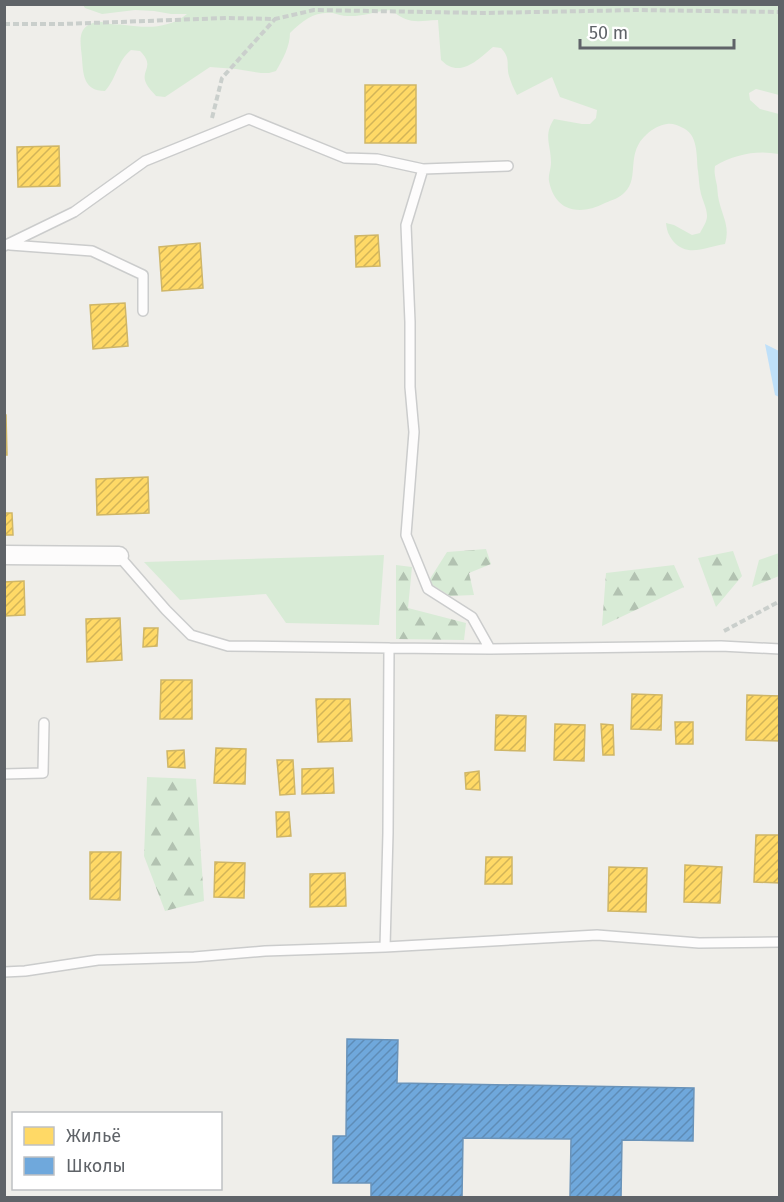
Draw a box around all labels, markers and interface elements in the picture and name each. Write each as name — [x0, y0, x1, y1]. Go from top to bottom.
scale bar — [580, 12, 734, 50]
text: 50 m — [589, 22, 628, 44]
legend — [12, 1112, 222, 1190]
text: Жильё — [66, 1125, 121, 1147]
text: Школы — [66, 1155, 126, 1177]

